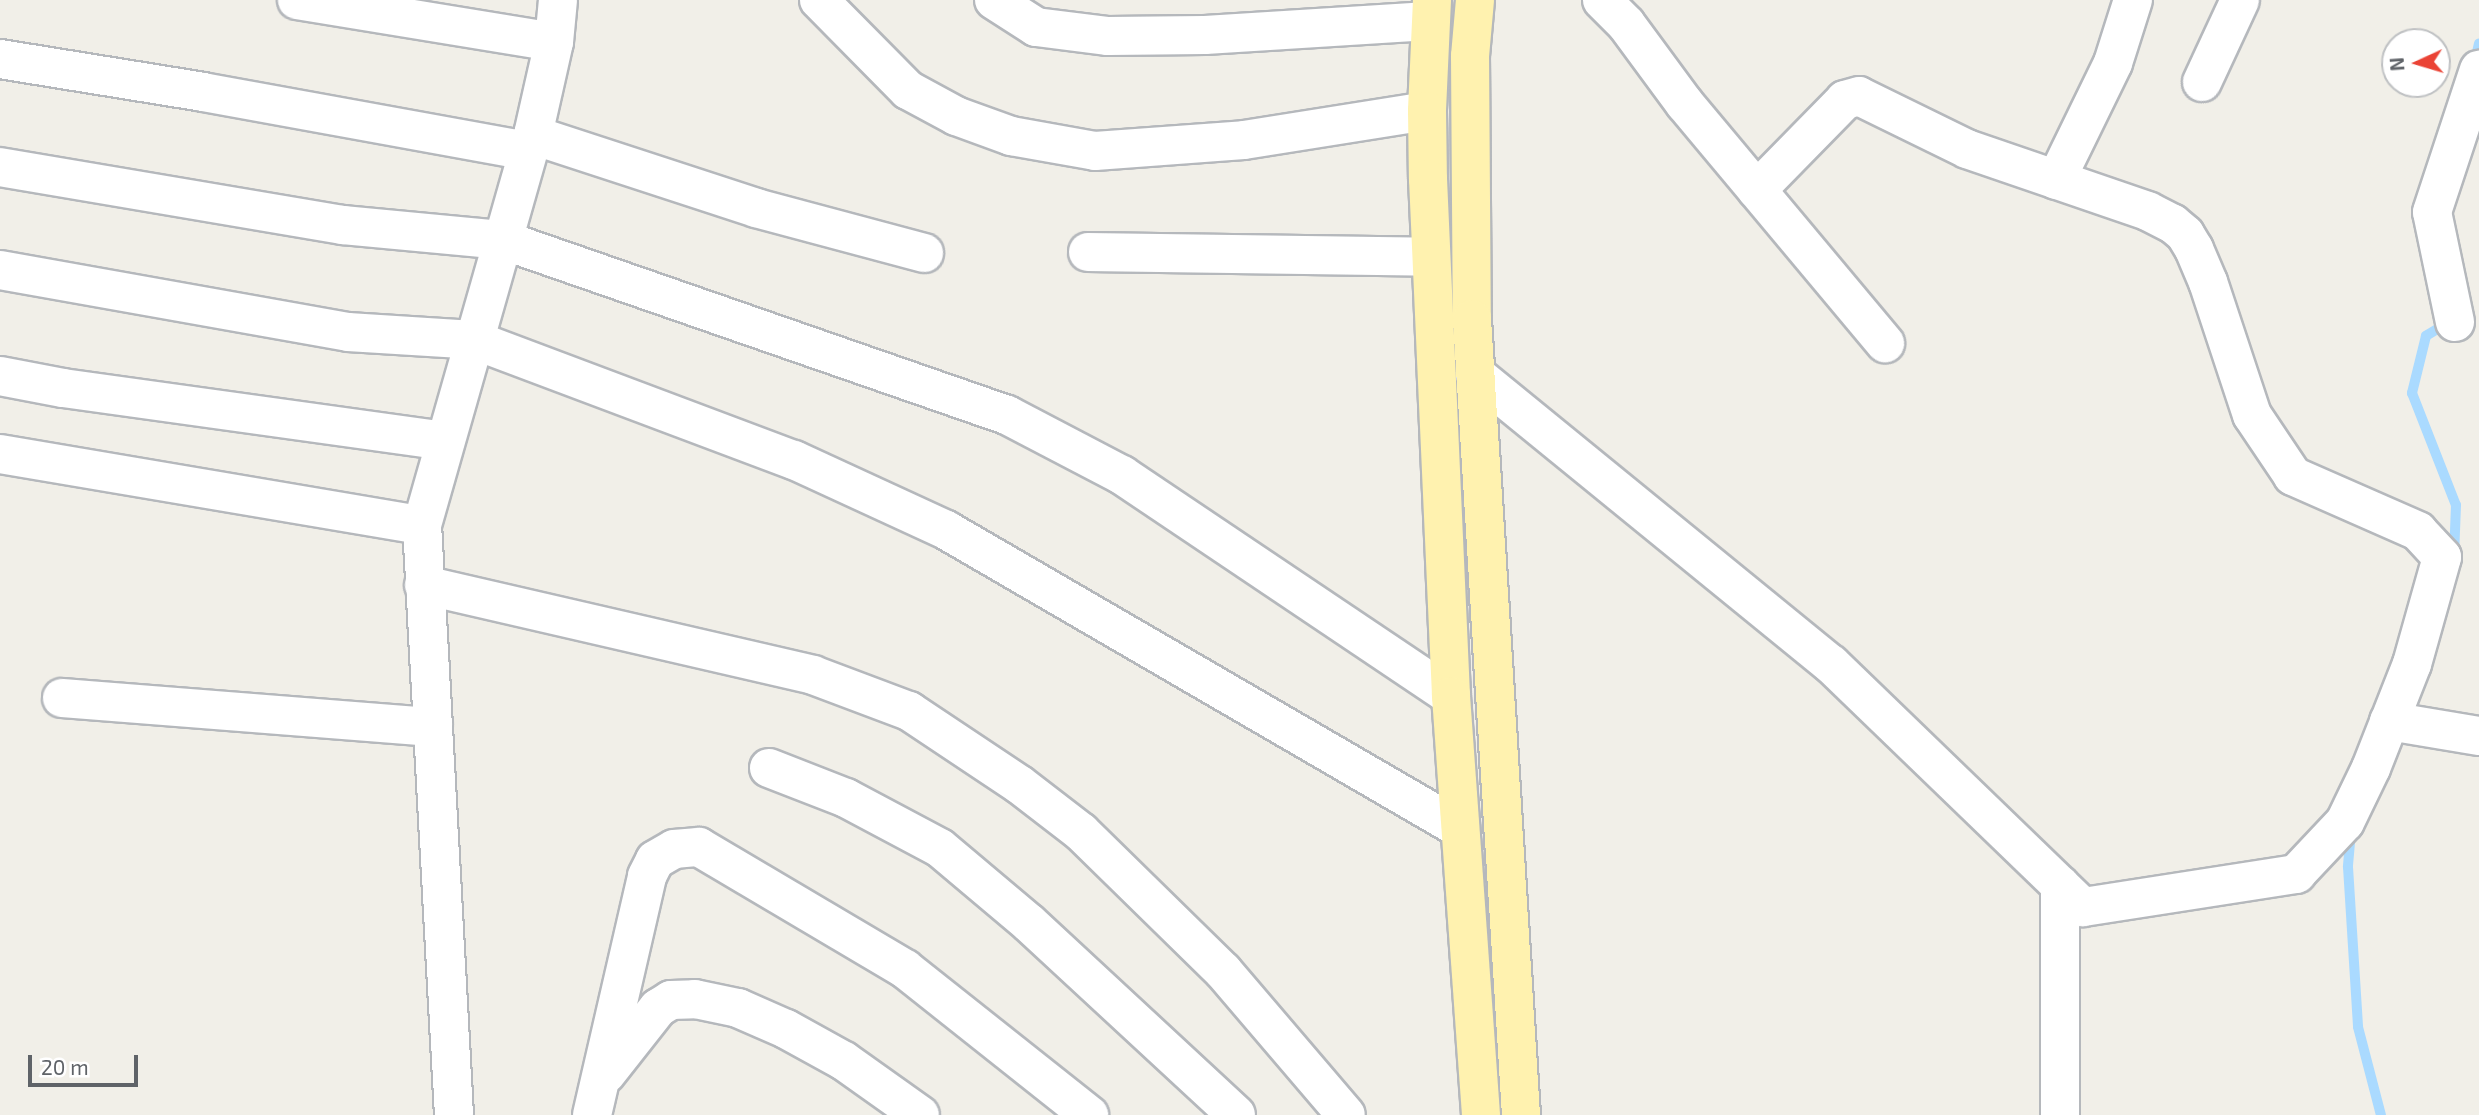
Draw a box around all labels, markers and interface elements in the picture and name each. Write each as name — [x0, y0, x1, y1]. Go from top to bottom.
north arrow — [2381, 28, 2451, 98]
text: N — [2385, 57, 2408, 72]
scale bar — [32, 1042, 142, 1086]
text: 20 m — [41, 1054, 89, 1079]

